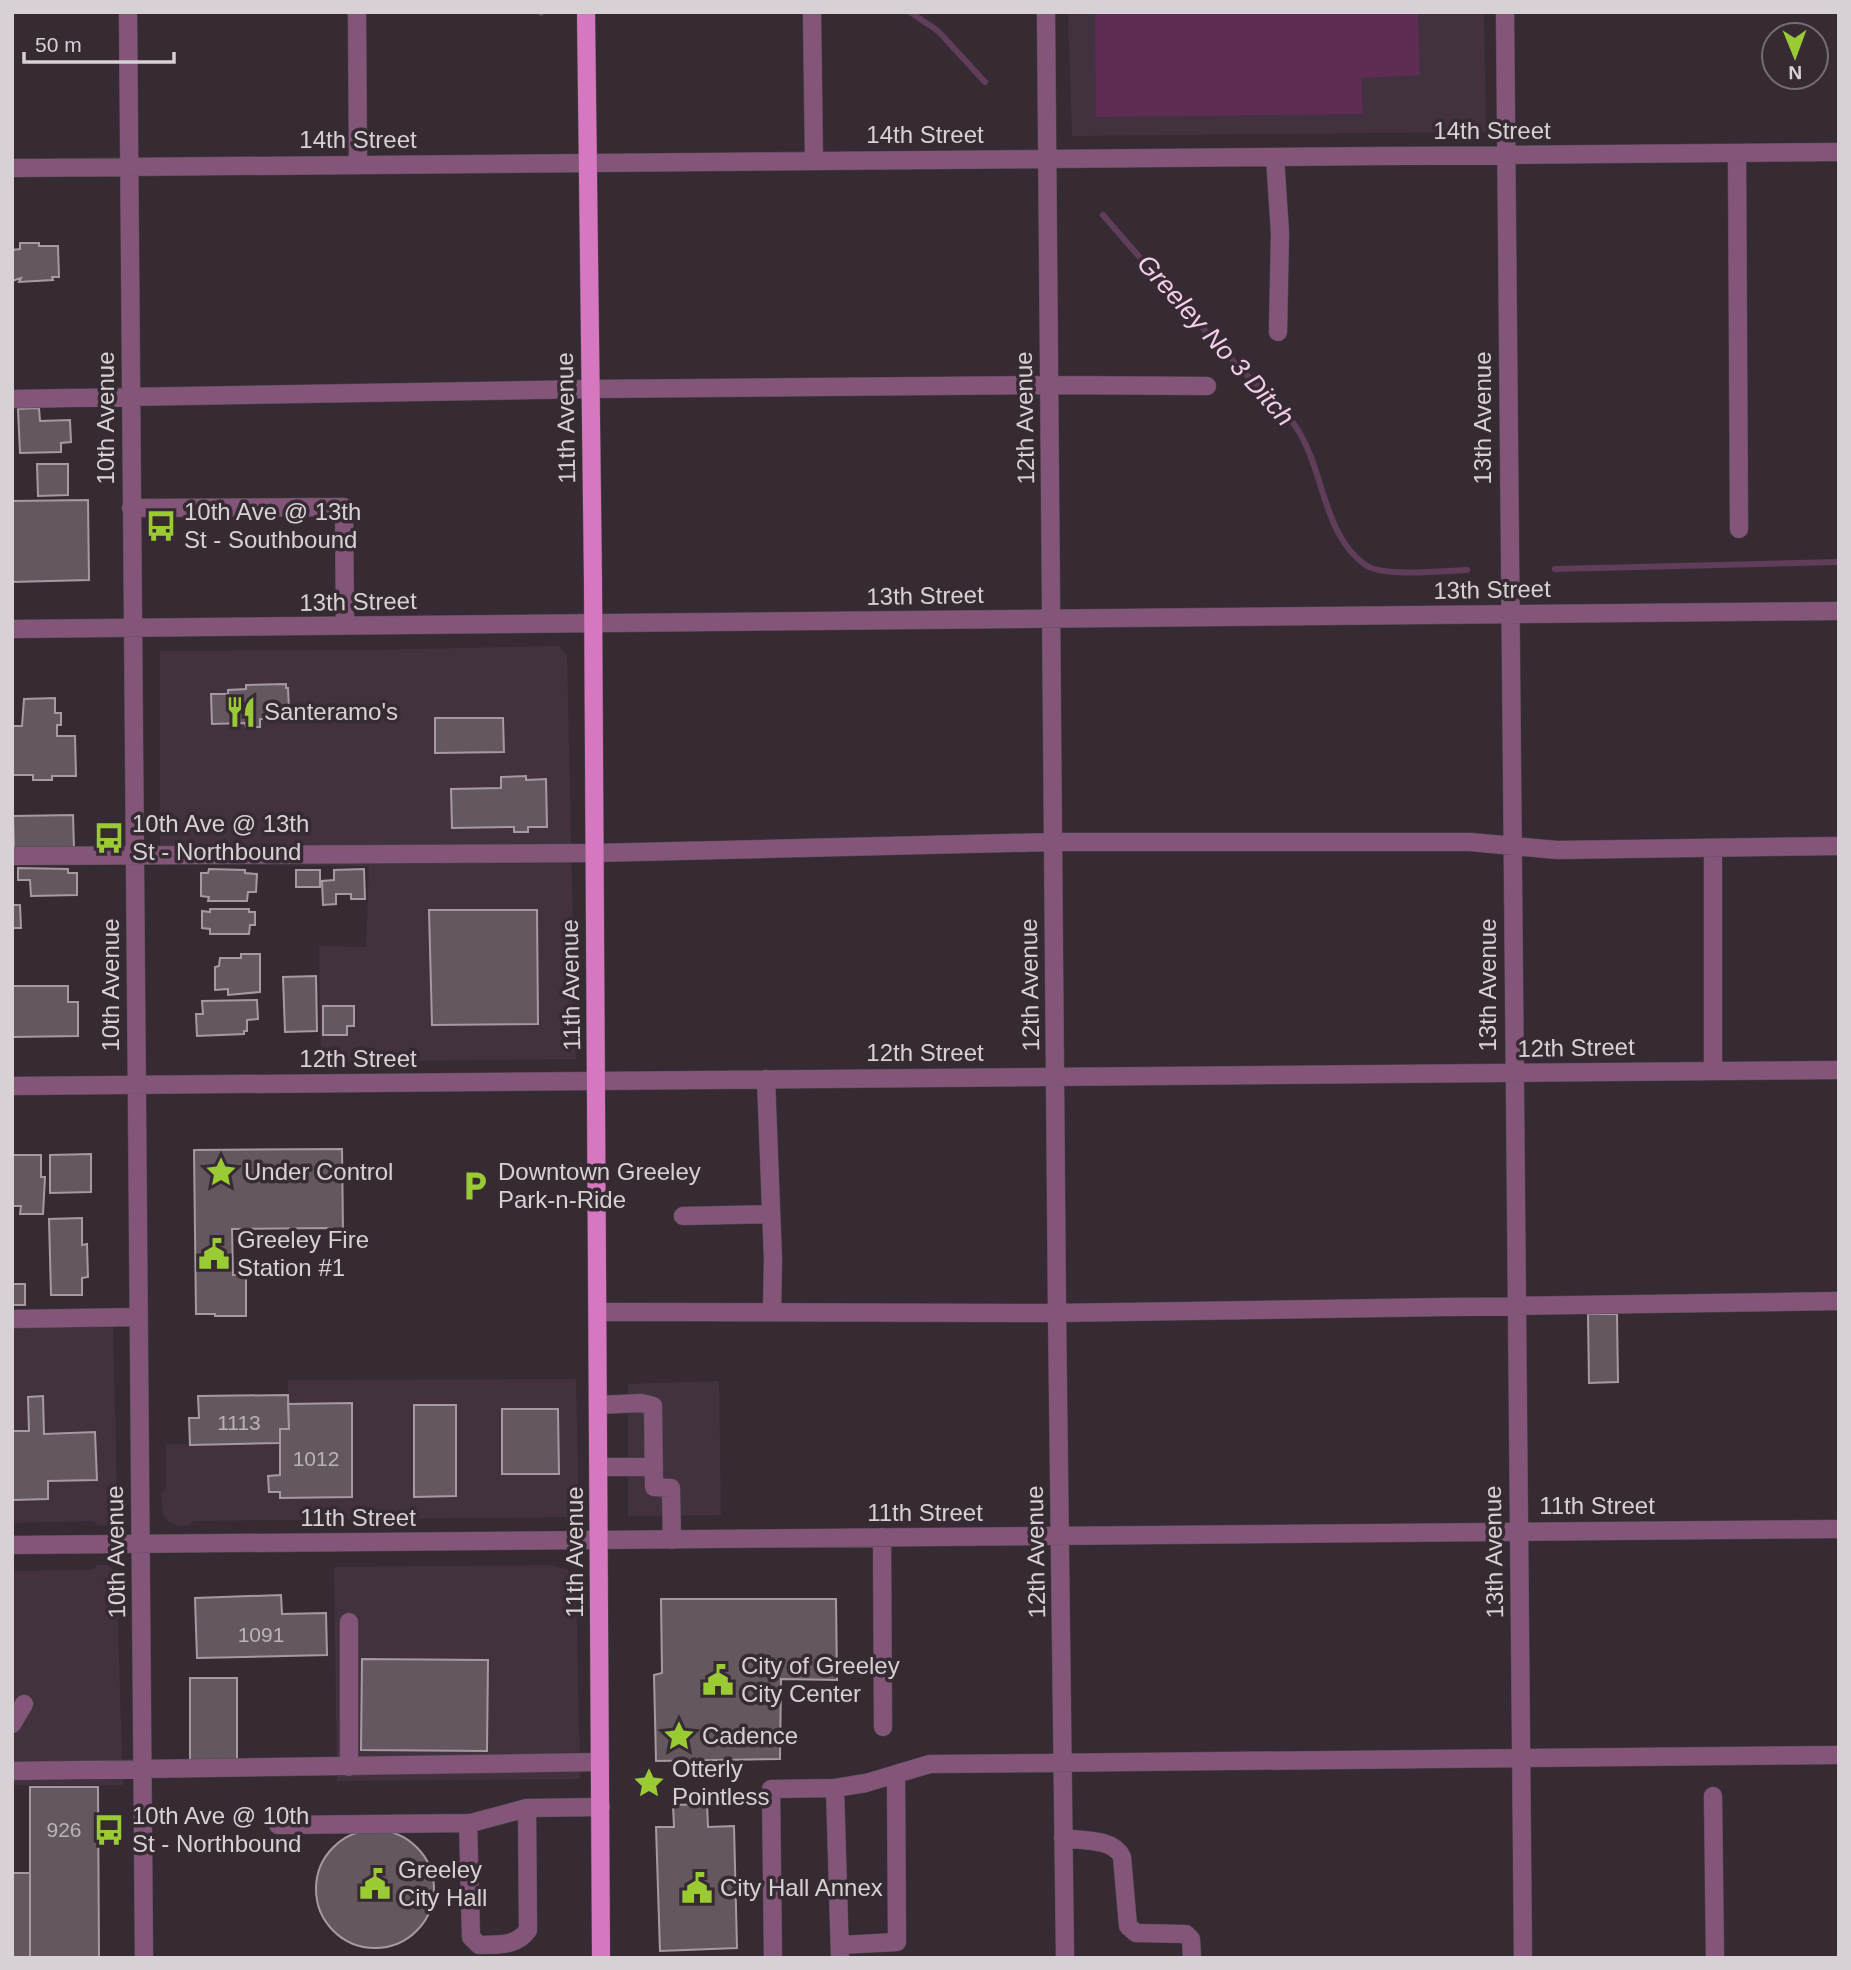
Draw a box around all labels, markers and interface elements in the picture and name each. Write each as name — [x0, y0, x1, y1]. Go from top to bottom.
scale bar — [24, 21, 175, 65]
north arrow — [1760, 21, 1830, 91]
text: 50 m — [35, 33, 82, 56]
text: N — [1788, 62, 1802, 83]
street label: 14th Street — [1433, 117, 1551, 144]
street label: 14th Street — [866, 121, 984, 148]
street label: 14th Street — [299, 126, 417, 153]
water label: Greeley No 3 Ditch — [1131, 248, 1301, 432]
street label: 10th Avenue — [92, 351, 119, 485]
street label: 12th Avenue — [1010, 351, 1039, 485]
street label: 13th Avenue — [1469, 351, 1496, 485]
street label: 11th Avenue — [551, 352, 580, 484]
place label: 10th Ave @ 13th St - Southbound — [184, 498, 361, 553]
bus stop icon: 10th Ave @ 13th St - Southbound — [144, 509, 178, 543]
street label: 13th Street — [1433, 575, 1551, 604]
street label: 13th Street — [866, 581, 984, 610]
street label: 13th Street — [299, 587, 417, 616]
restaurant icon: Santeramo's — [224, 695, 258, 729]
place label: Santeramo's — [264, 698, 398, 725]
place label: 10th Ave @ 13th St - Northbound — [132, 810, 309, 865]
bus stop icon: 10th Ave @ 13th St - Northbound — [92, 821, 126, 855]
street label: 10th Avenue — [97, 918, 124, 1052]
street label: 12th Avenue — [1015, 918, 1044, 1052]
street label: 13th Avenue — [1474, 918, 1501, 1052]
street label: 11th Avenue — [556, 919, 585, 1051]
street label: 12th Street — [1517, 1033, 1635, 1062]
street label: 12th Street — [866, 1039, 984, 1066]
street label: 12th Street — [299, 1045, 417, 1072]
place icon: Under Control — [204, 1155, 238, 1189]
place label: Under Control — [244, 1158, 393, 1185]
place label: Downtown Greeley Park-n-Ride — [498, 1158, 701, 1213]
parking icon: Downtown Greeley Park-n-Ride — [458, 1169, 492, 1203]
place label: Greeley Fire Station #1 — [237, 1226, 369, 1281]
public building icon: Greeley Fire Station #1 — [197, 1237, 231, 1271]
house number: 1113 — [217, 1411, 261, 1434]
house number: 1012 — [293, 1447, 339, 1470]
street label: 10th Avenue — [101, 1485, 130, 1619]
street label: 12th Avenue — [1021, 1485, 1050, 1619]
street label: 13th Avenue — [1479, 1485, 1508, 1619]
street label: 11th Avenue — [561, 1486, 588, 1618]
street label: 11th Street — [1539, 1492, 1655, 1519]
street label: 11th Street — [867, 1499, 983, 1526]
street label: 11th Street — [300, 1504, 416, 1531]
house number: 1091 — [238, 1623, 284, 1646]
place label: City of Greeley City Center — [741, 1652, 900, 1707]
public building icon: City of Greeley City Center — [701, 1663, 735, 1697]
place icon: Cadence — [662, 1719, 696, 1753]
place label: Cadence — [702, 1722, 798, 1749]
place label: Otterly Pointless — [672, 1755, 769, 1810]
place icon: Otterly Pointless — [632, 1766, 666, 1800]
place label: 10th Ave @ 10th St - Northbound — [132, 1802, 309, 1857]
bus stop icon: 10th Ave @ 10th St - Northbound — [92, 1813, 126, 1847]
house number: 926 — [46, 1818, 82, 1841]
place label: Greeley City Hall — [398, 1856, 487, 1911]
public building icon: Greeley City Hall — [358, 1867, 392, 1901]
public building icon: City Hall Annex — [680, 1871, 714, 1905]
place label: City Hall Annex — [720, 1874, 883, 1901]

